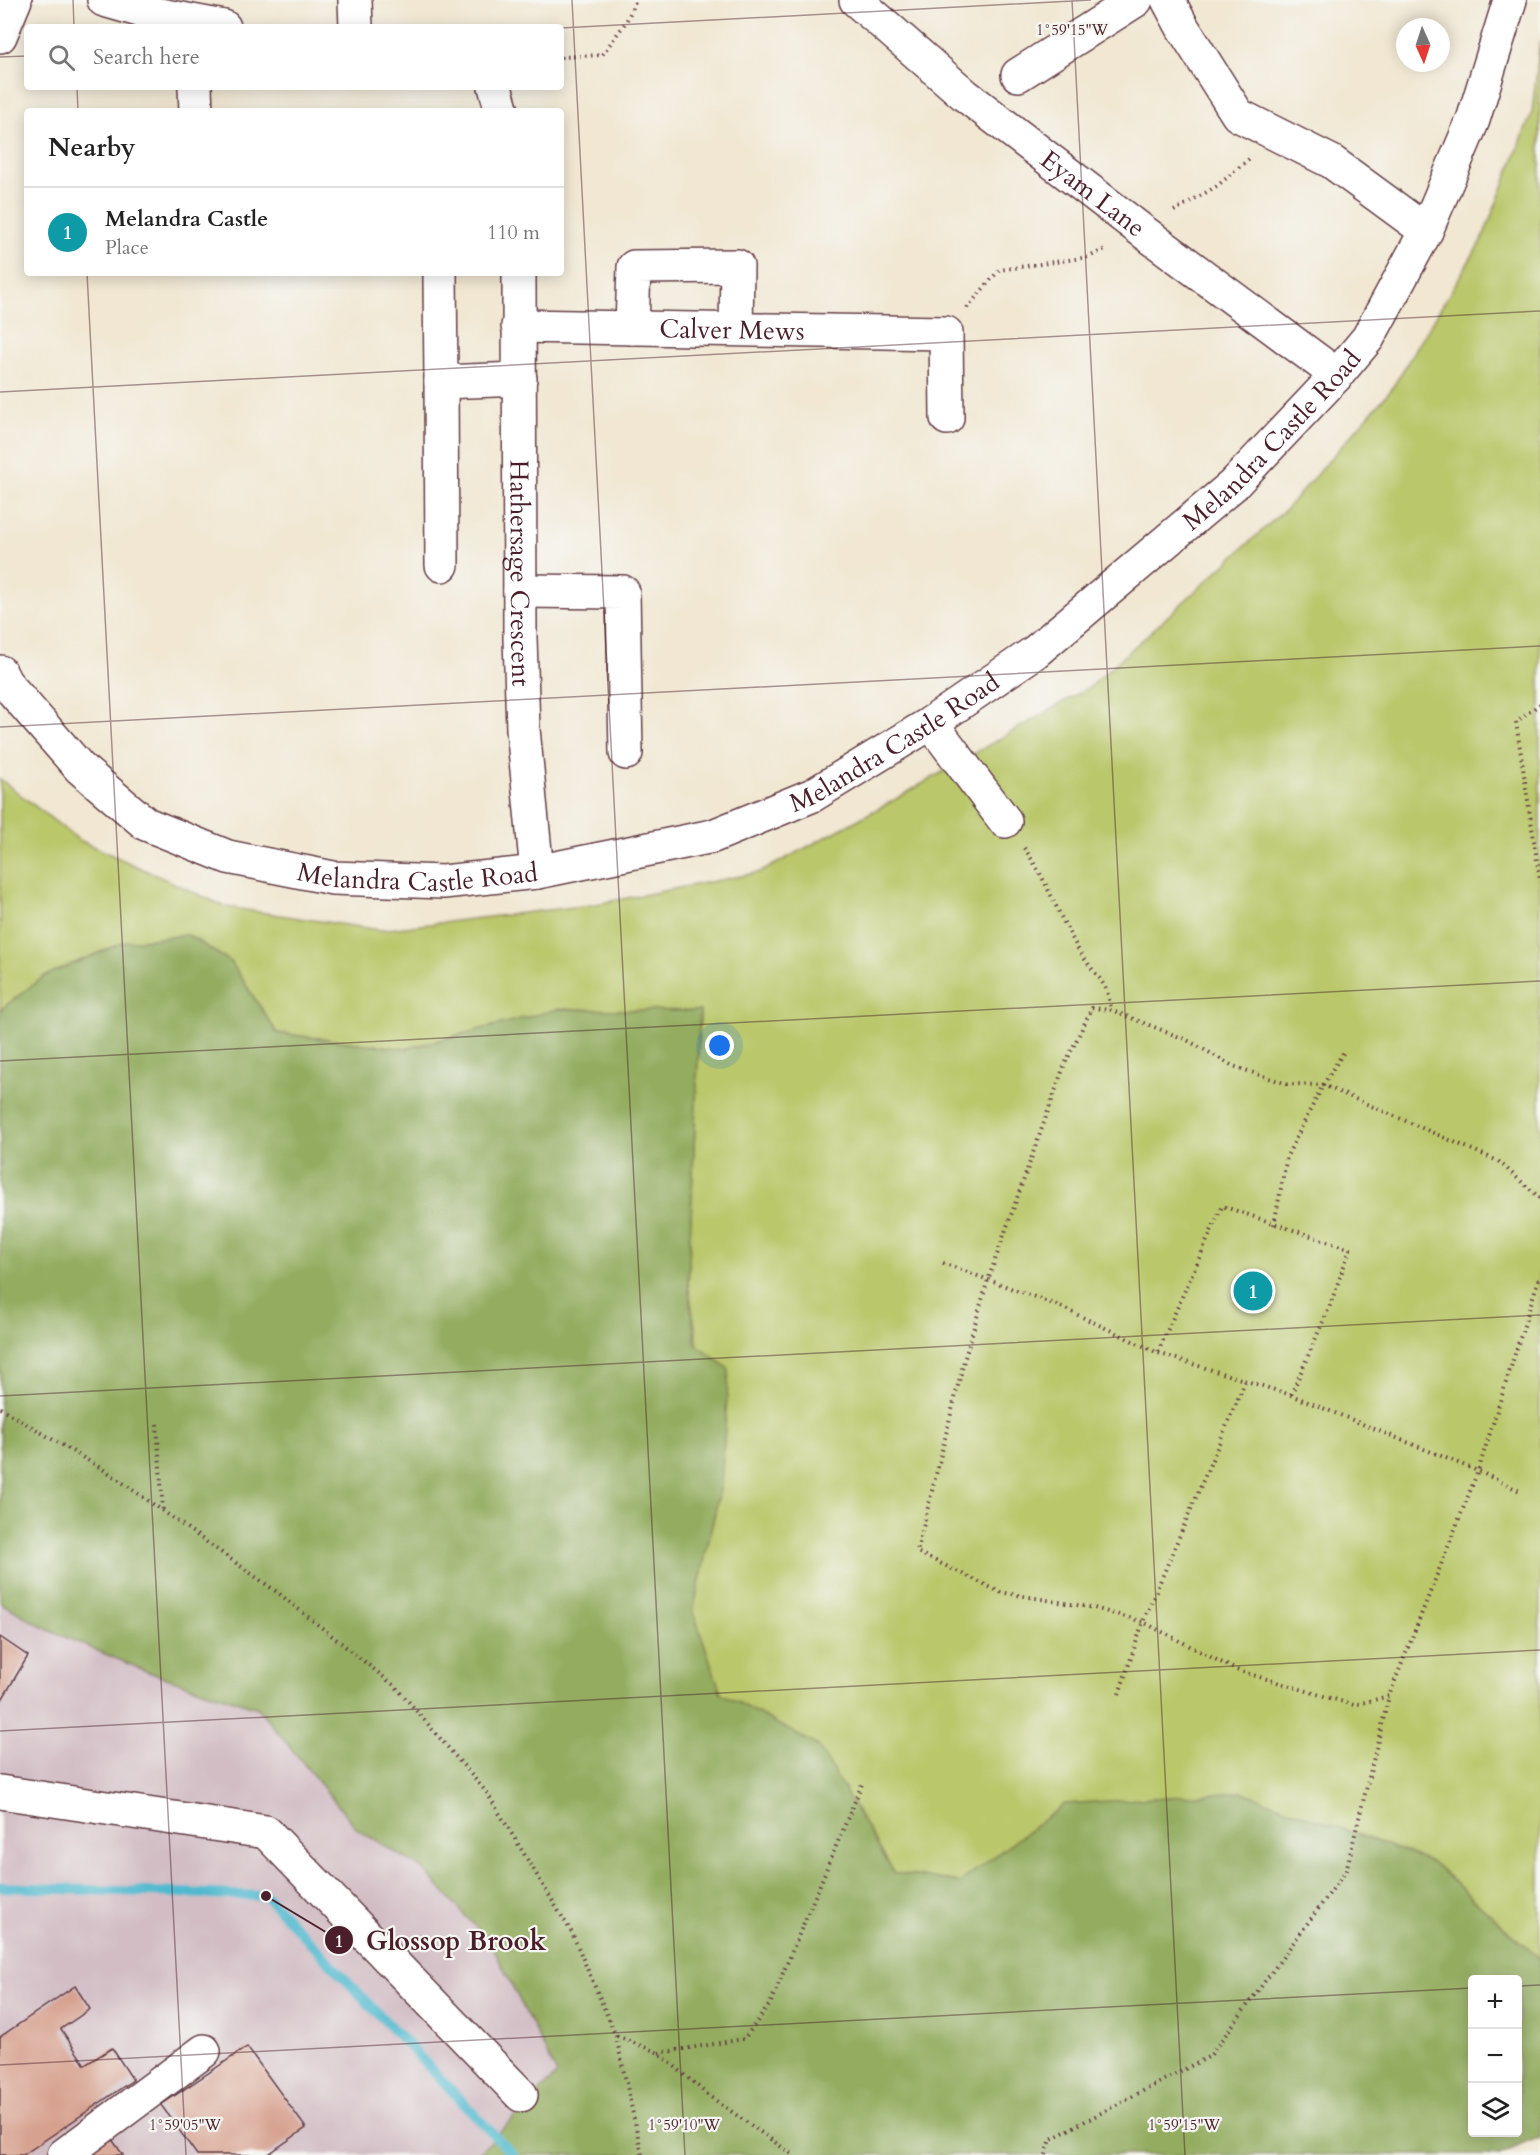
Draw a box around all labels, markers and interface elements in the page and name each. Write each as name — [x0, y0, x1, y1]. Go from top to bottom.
north arrow — [1396, 18, 1450, 72]
text: 1°59'15"W — [1036, 20, 1109, 40]
search box — [24, 24, 564, 90]
icon: search — [45, 41, 78, 74]
text: Search here — [93, 42, 200, 72]
text: Nearby — [48, 130, 136, 165]
street label: Eyam Lane — [1033, 142, 1153, 245]
text: Melandra Castle — [105, 204, 268, 234]
text: 1 — [62, 219, 73, 246]
text: 110 m — [487, 219, 540, 246]
text: Place — [105, 234, 149, 261]
street label: Calver Mews — [659, 311, 805, 348]
street label: Melandra Castle Road — [1175, 342, 1369, 538]
street label: Hathersage Crescent — [502, 460, 539, 687]
street label: Melandra Castle Road — [784, 664, 1006, 820]
street label: Melandra Castle Road — [294, 854, 540, 900]
your location — [705, 1031, 734, 1060]
pin: 1 — [1234, 1268, 1272, 1314]
callout: Glossop Brook — [324, 1918, 558, 1963]
text: Glossop Brook — [366, 1923, 546, 1960]
text: 1 — [334, 1929, 344, 1954]
map controls — [1468, 1975, 1522, 2137]
button: + — [1468, 1975, 1522, 2029]
button: − — [1468, 2029, 1522, 2083]
button: layers — [1468, 2083, 1522, 2137]
text: 1°59'05"W — [149, 2115, 222, 2135]
text: 1°59'10"W — [648, 2115, 721, 2135]
text: 1°59'15"W — [1148, 2115, 1221, 2135]

